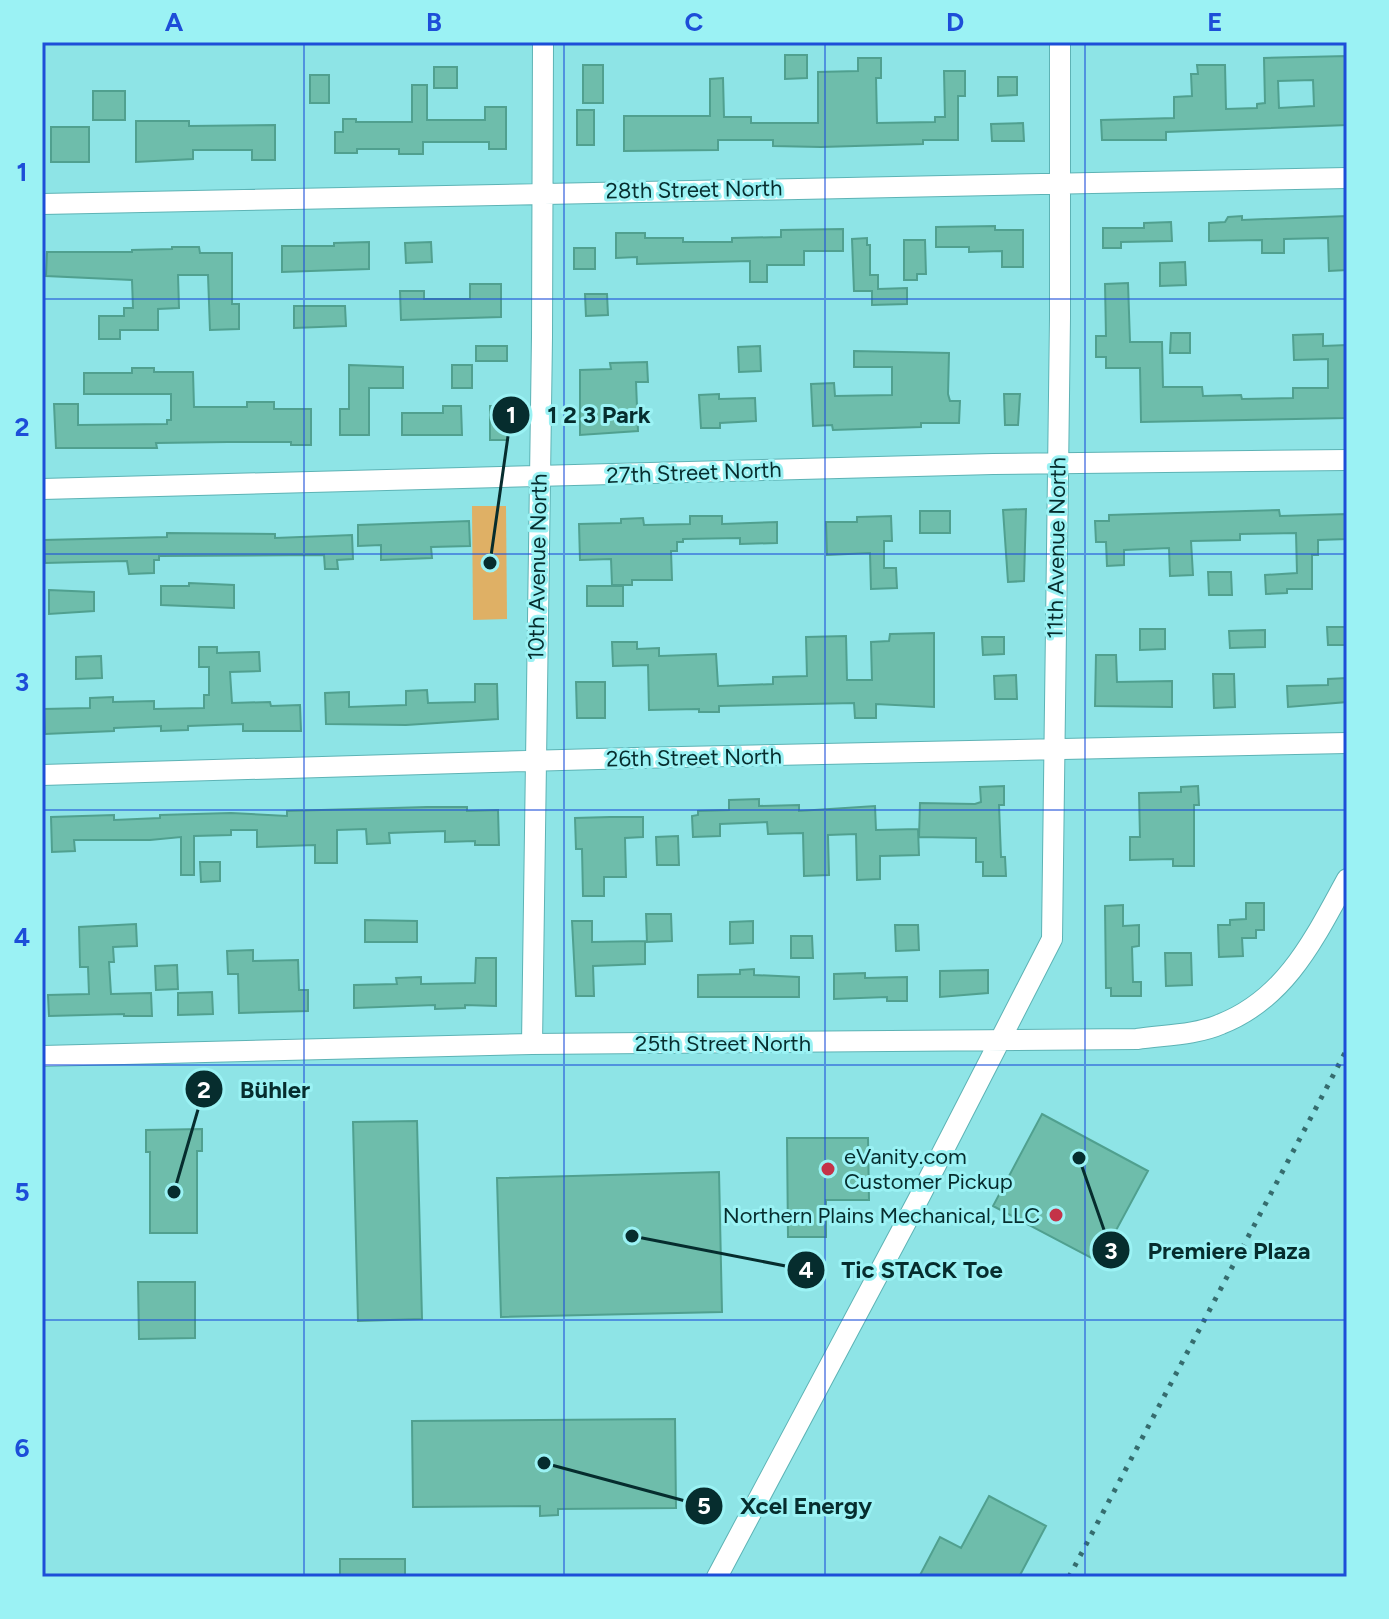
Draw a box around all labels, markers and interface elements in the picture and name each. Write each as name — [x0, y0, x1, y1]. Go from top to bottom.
text: A — [165, 6, 184, 38]
text: B — [426, 6, 442, 38]
text: C — [685, 6, 704, 38]
text: D — [946, 6, 964, 38]
text: E — [1207, 6, 1223, 38]
text: 1 — [17, 156, 27, 188]
street label: 28th Street North — [605, 174, 783, 205]
callout: 1 2 3 Park — [491, 391, 667, 439]
text: 1 — [506, 400, 516, 429]
text: 1 2 3 Park — [547, 400, 651, 429]
text: 2 — [14, 411, 30, 443]
street label: 27th Street North — [606, 456, 782, 489]
street label: 11th Avenue North — [1041, 457, 1072, 639]
street label: 10th Avenue North — [522, 473, 553, 661]
text: 3 — [15, 666, 29, 698]
street label: 26th Street North — [606, 742, 782, 773]
text: 4 — [14, 921, 30, 953]
street label: 25th Street North — [635, 1030, 811, 1057]
callout: Bühler — [184, 1065, 326, 1113]
text: 2 — [197, 1075, 211, 1104]
text: Bühler — [240, 1075, 310, 1104]
place label: eVanity.com Customer Pickup — [844, 1143, 1013, 1195]
marker: eVanity.com Customer Pickup — [819, 1160, 837, 1178]
text: 5 — [14, 1176, 30, 1208]
place label: Northern Plains Mechanical, LLC — [723, 1202, 1040, 1229]
marker: Northern Plains Mechanical, LLC — [1047, 1206, 1065, 1224]
callout: Premiere Plaza — [1091, 1226, 1326, 1274]
text: 3 — [1104, 1236, 1118, 1265]
text: Premiere Plaza — [1148, 1236, 1310, 1265]
callout: Tic STACK Toe — [786, 1246, 1019, 1294]
text: 4 — [798, 1255, 814, 1284]
text: Tic STACK Toe — [841, 1255, 1003, 1284]
text: 6 — [14, 1432, 30, 1464]
callout: Xcel Energy — [684, 1482, 888, 1530]
text: 5 — [697, 1491, 711, 1520]
text: Xcel Energy — [740, 1491, 872, 1520]

